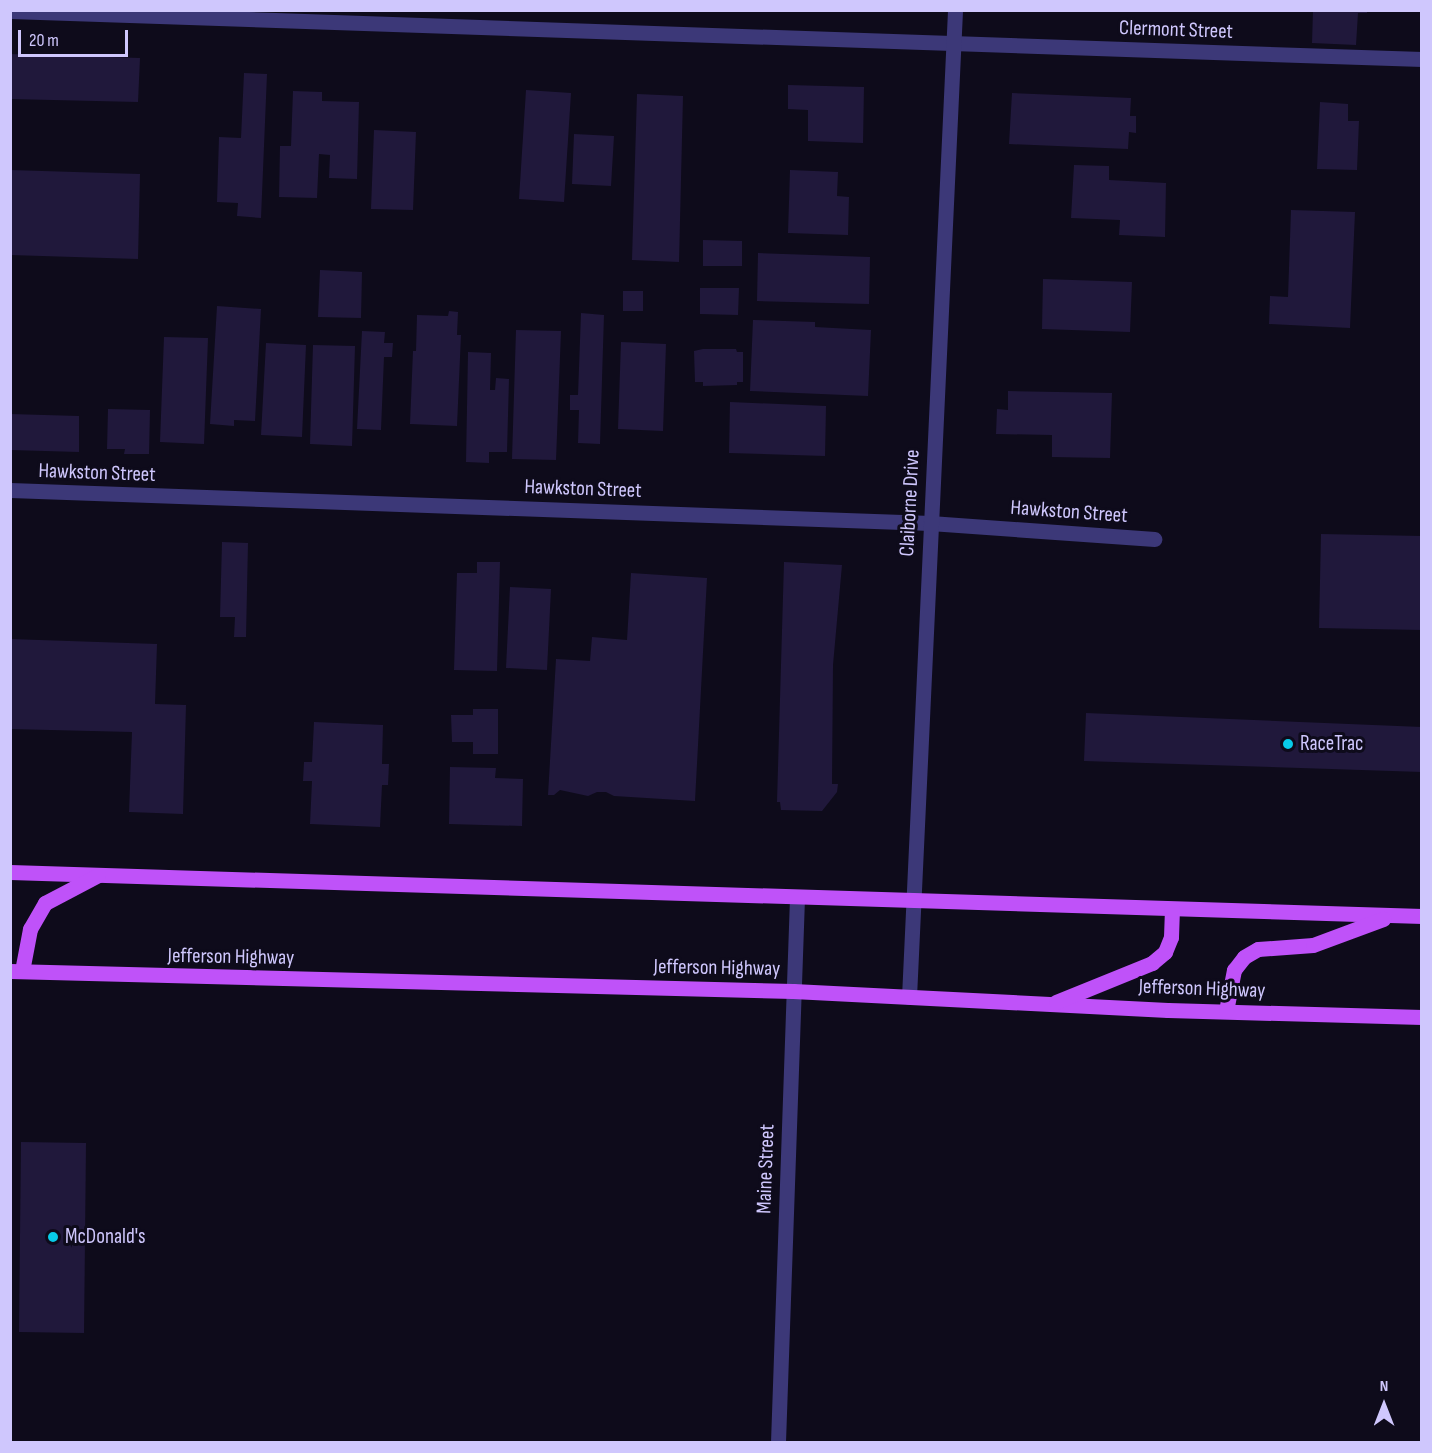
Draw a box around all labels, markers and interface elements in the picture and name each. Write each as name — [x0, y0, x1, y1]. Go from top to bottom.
street label: Clermont Street — [1119, 15, 1233, 45]
scale bar — [21, 18, 130, 56]
text: 20 m — [29, 30, 59, 51]
street label: Claiborne Drive — [895, 449, 925, 557]
street label: Hawkston Street — [38, 458, 156, 488]
street label: Hawkston Street — [524, 474, 642, 504]
street label: Hawkston Street — [1010, 495, 1128, 529]
place label: RaceTrac — [1300, 731, 1363, 757]
marker: RaceTrac — [1281, 737, 1295, 751]
street label: Jefferson Highway — [168, 943, 294, 971]
street label: Jefferson Highway — [654, 954, 780, 982]
street label: Jefferson Highway — [1138, 974, 1266, 1004]
street label: Maine Street — [752, 1124, 780, 1214]
place label: McDonald's — [65, 1224, 145, 1250]
marker: McDonald's — [46, 1230, 60, 1244]
north arrow — [1354, 1375, 1414, 1435]
text: N — [1380, 1377, 1388, 1396]

